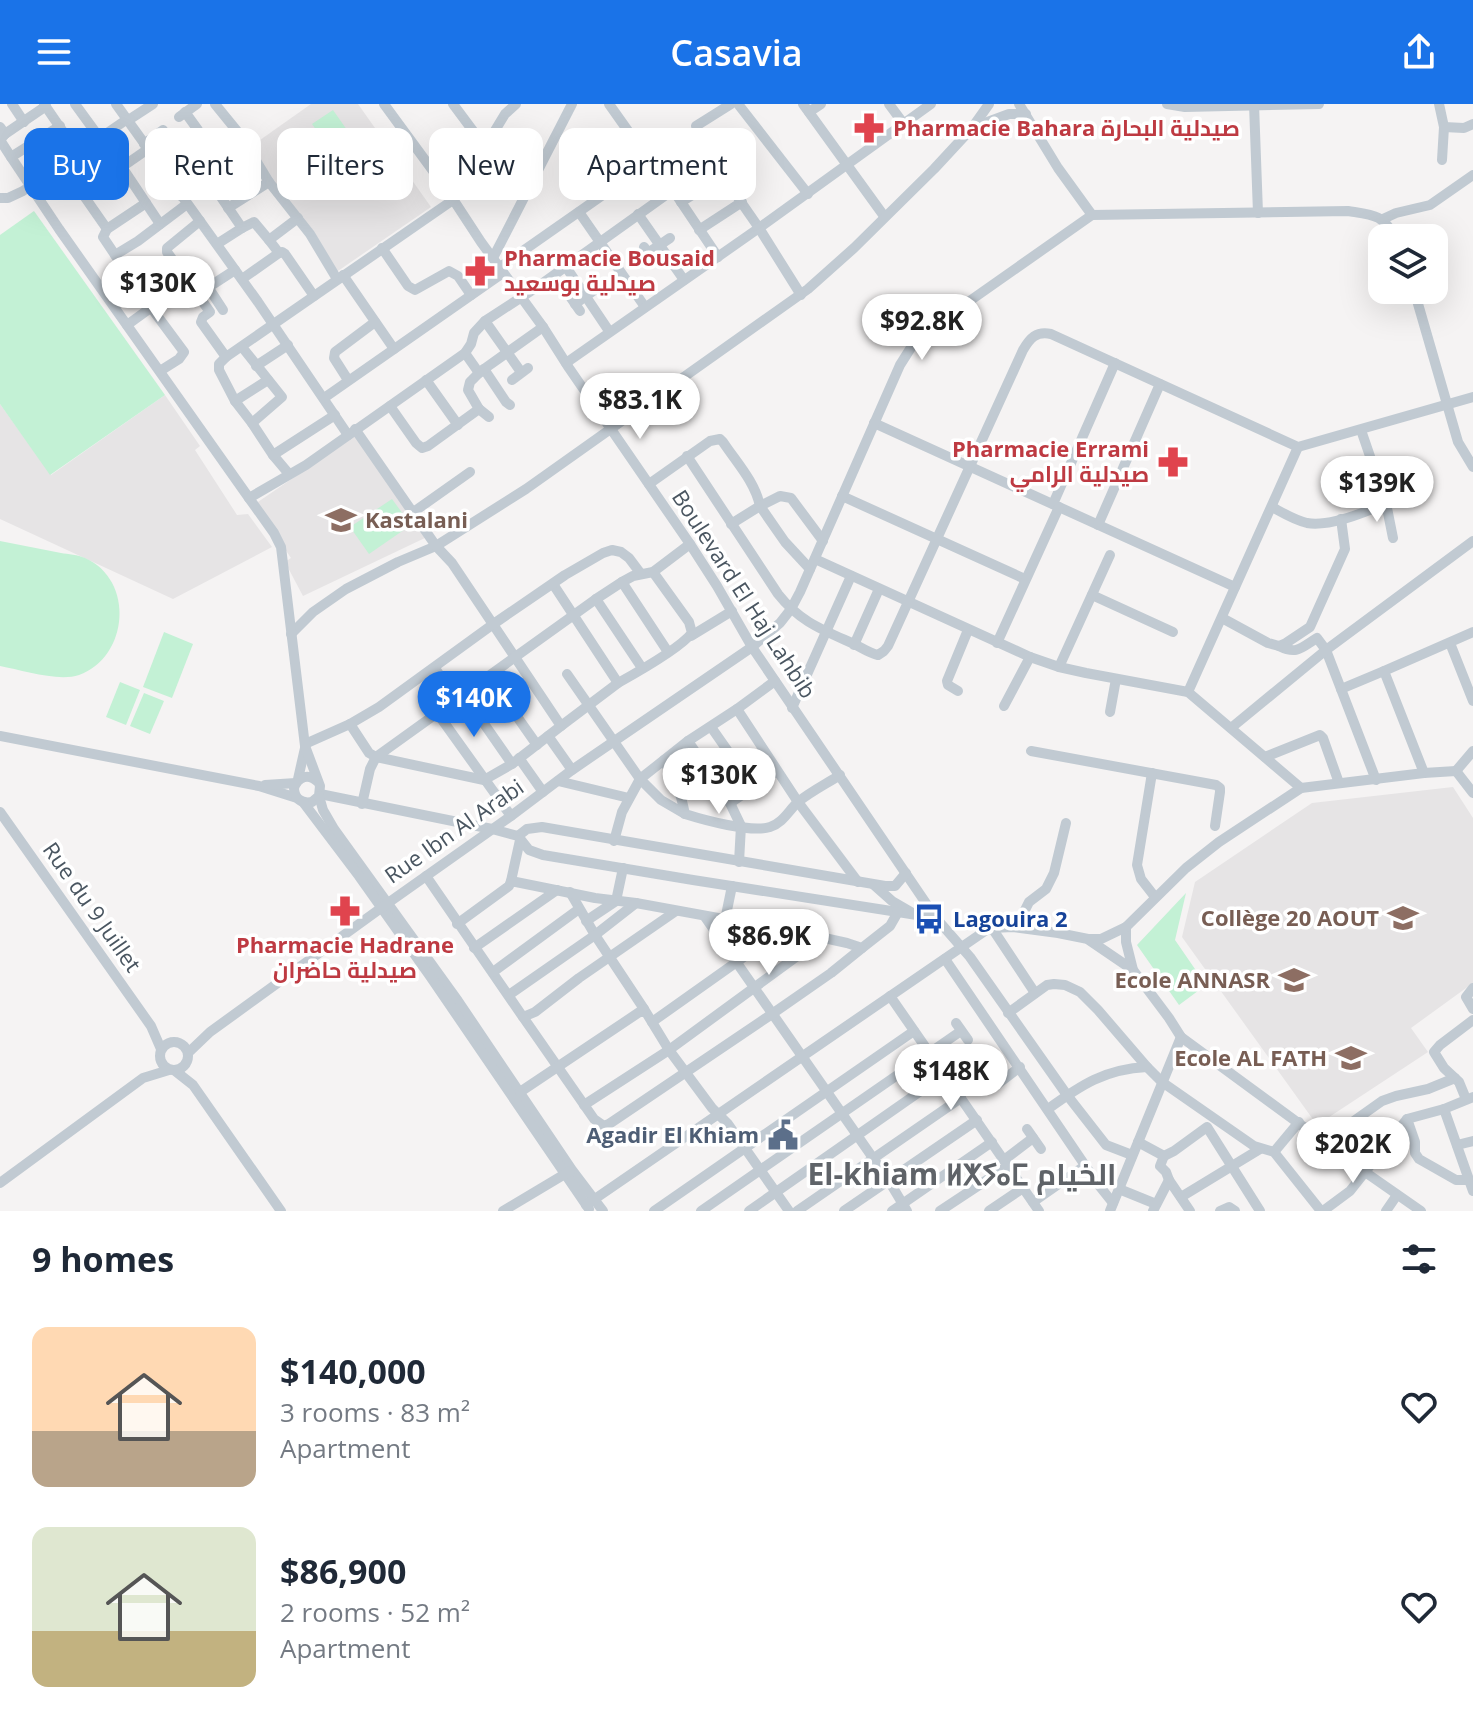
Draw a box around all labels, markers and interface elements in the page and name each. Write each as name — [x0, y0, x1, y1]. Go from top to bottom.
text: Casavia — [670, 28, 803, 77]
icon: menu — [32, 30, 76, 74]
icon: share — [1397, 30, 1441, 74]
pharmacy icon: Pharmacie Bahara صيدلية البحارة — [852, 111, 886, 145]
place label: Pharmacie Bahara صيدلية البحارة — [893, 112, 1240, 142]
chip: Buy — [24, 128, 129, 200]
chip: Rent — [145, 128, 261, 200]
chip: Filters — [277, 128, 413, 200]
chip: New — [429, 128, 543, 200]
chip: Apartment — [559, 128, 756, 200]
map controls — [1368, 224, 1448, 304]
button: layers — [1368, 224, 1448, 304]
place label: Pharmacie Bousaid صيدلية بوسعيد — [504, 242, 715, 297]
pharmacy icon: Pharmacie Bousaid صيدلية بوسعيد — [463, 254, 497, 288]
pin: $130K — [102, 256, 214, 324]
text: $130K — [120, 264, 196, 300]
pin: $92.8K — [857, 294, 987, 362]
text: $92.8K — [880, 302, 964, 338]
pin: $83.1K — [575, 373, 705, 441]
text: $83.1K — [598, 381, 682, 417]
place label: Pharmacie Errami صيدلية الرامي — [952, 433, 1149, 492]
pharmacy icon: Pharmacie Errami صيدلية الرامي — [1156, 445, 1190, 479]
pin: $139K — [1321, 456, 1433, 524]
text: $139K — [1339, 464, 1415, 500]
street label: Boulevard El Haj Lahbib — [666, 483, 824, 704]
school or university icon: Kastalani — [324, 503, 358, 537]
place label: Kastalani — [365, 504, 468, 534]
pin: $140K — [418, 671, 530, 739]
text: $140K — [436, 679, 512, 715]
pin: $130K — [663, 748, 775, 816]
text: $130K — [681, 756, 757, 792]
street label: Rue Ibn Al Arabi — [378, 771, 529, 889]
street label: Rue du 9 Juillet — [37, 835, 149, 978]
pharmacy icon: Pharmacie Hadrane صيدلية حاضران — [328, 894, 362, 928]
school or university icon: Collège 20 AOUT — [1386, 901, 1420, 935]
bus stop icon: Lagouira 2 — [912, 902, 946, 936]
place label: Collège 20 AOUT — [1201, 902, 1379, 932]
place label: Lagouira 2 — [953, 903, 1068, 933]
pin: $86.9K — [704, 909, 834, 977]
text: $86.9K — [727, 917, 811, 953]
place label: Pharmacie Hadrane صيدلية حاضران — [236, 929, 454, 984]
school or university icon: Ecole ANNASR — [1277, 963, 1311, 997]
place label: Ecole ANNASR — [1115, 964, 1270, 994]
school or university icon: Ecole AL FATH — [1334, 1041, 1368, 1075]
place label: Ecole AL FATH — [1174, 1042, 1327, 1072]
pin: $148K — [895, 1044, 1007, 1112]
text: $148K — [913, 1052, 989, 1088]
pin: $202K — [1297, 1117, 1409, 1185]
public building icon: Agadir El Khiam — [766, 1118, 800, 1152]
place label: Agadir El Khiam — [586, 1119, 759, 1149]
text: $202K — [1315, 1125, 1391, 1161]
district label: El-khiam ⵍⵅⵢⴰⵎ الخيام — [807, 1153, 1117, 1195]
text: 9 homes — [32, 1236, 174, 1282]
icon: filters — [1397, 1237, 1441, 1281]
text: $140,000 — [280, 1348, 426, 1394]
icon: home — [96, 1359, 192, 1455]
icon: heart — [1397, 1385, 1441, 1429]
text: 3 rooms · 83 m² — [280, 1394, 470, 1430]
text: Apartment — [280, 1430, 411, 1466]
text: $86,900 — [280, 1548, 406, 1594]
icon: home — [96, 1559, 192, 1655]
icon: heart — [1397, 1585, 1441, 1629]
text: 2 rooms · 52 m² — [280, 1594, 470, 1630]
text: Apartment — [280, 1630, 411, 1666]

